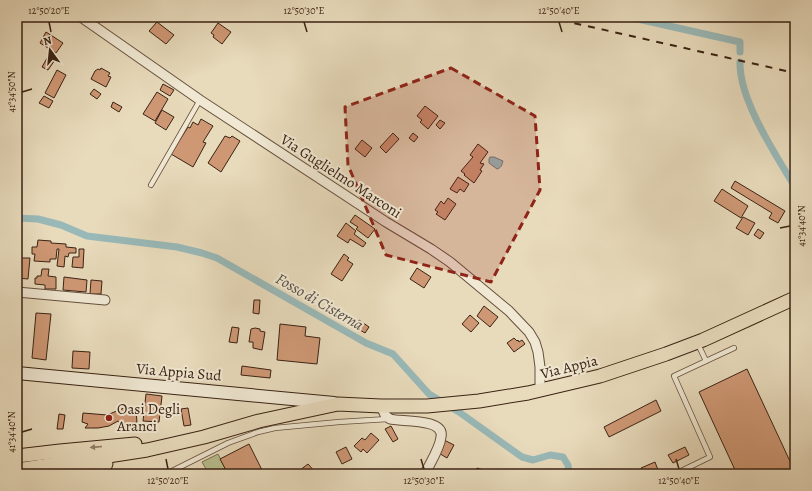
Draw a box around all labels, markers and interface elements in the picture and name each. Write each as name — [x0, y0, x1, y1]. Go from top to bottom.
text: 12°50'20"E — [28, 4, 70, 17]
text: 12°50'30"E — [284, 4, 325, 17]
text: 12°50'40"E — [538, 4, 580, 17]
north arrow — [30, 30, 70, 70]
text: N — [42, 33, 53, 49]
text: 41°34'50"N — [5, 71, 18, 113]
street label: Via Guglielmo Marconi — [276, 129, 405, 223]
text: 41°34'40"N — [795, 205, 808, 247]
water label: Fosso di Cisterna — [272, 268, 368, 336]
street label: Via Appia — [537, 350, 600, 384]
street label: Via Appia Sud — [135, 358, 223, 386]
place label: Oasi Degli Aranci — [116, 399, 180, 436]
text: 41°34'40"N — [5, 411, 18, 453]
marker: Oasi Degli Aranci — [104, 413, 114, 423]
one-way arrow — [90, 444, 102, 451]
text: 12°50'20"E — [147, 474, 189, 487]
text: 12°50'30"E — [404, 474, 445, 487]
text: 12°50'40"E — [658, 474, 700, 487]

